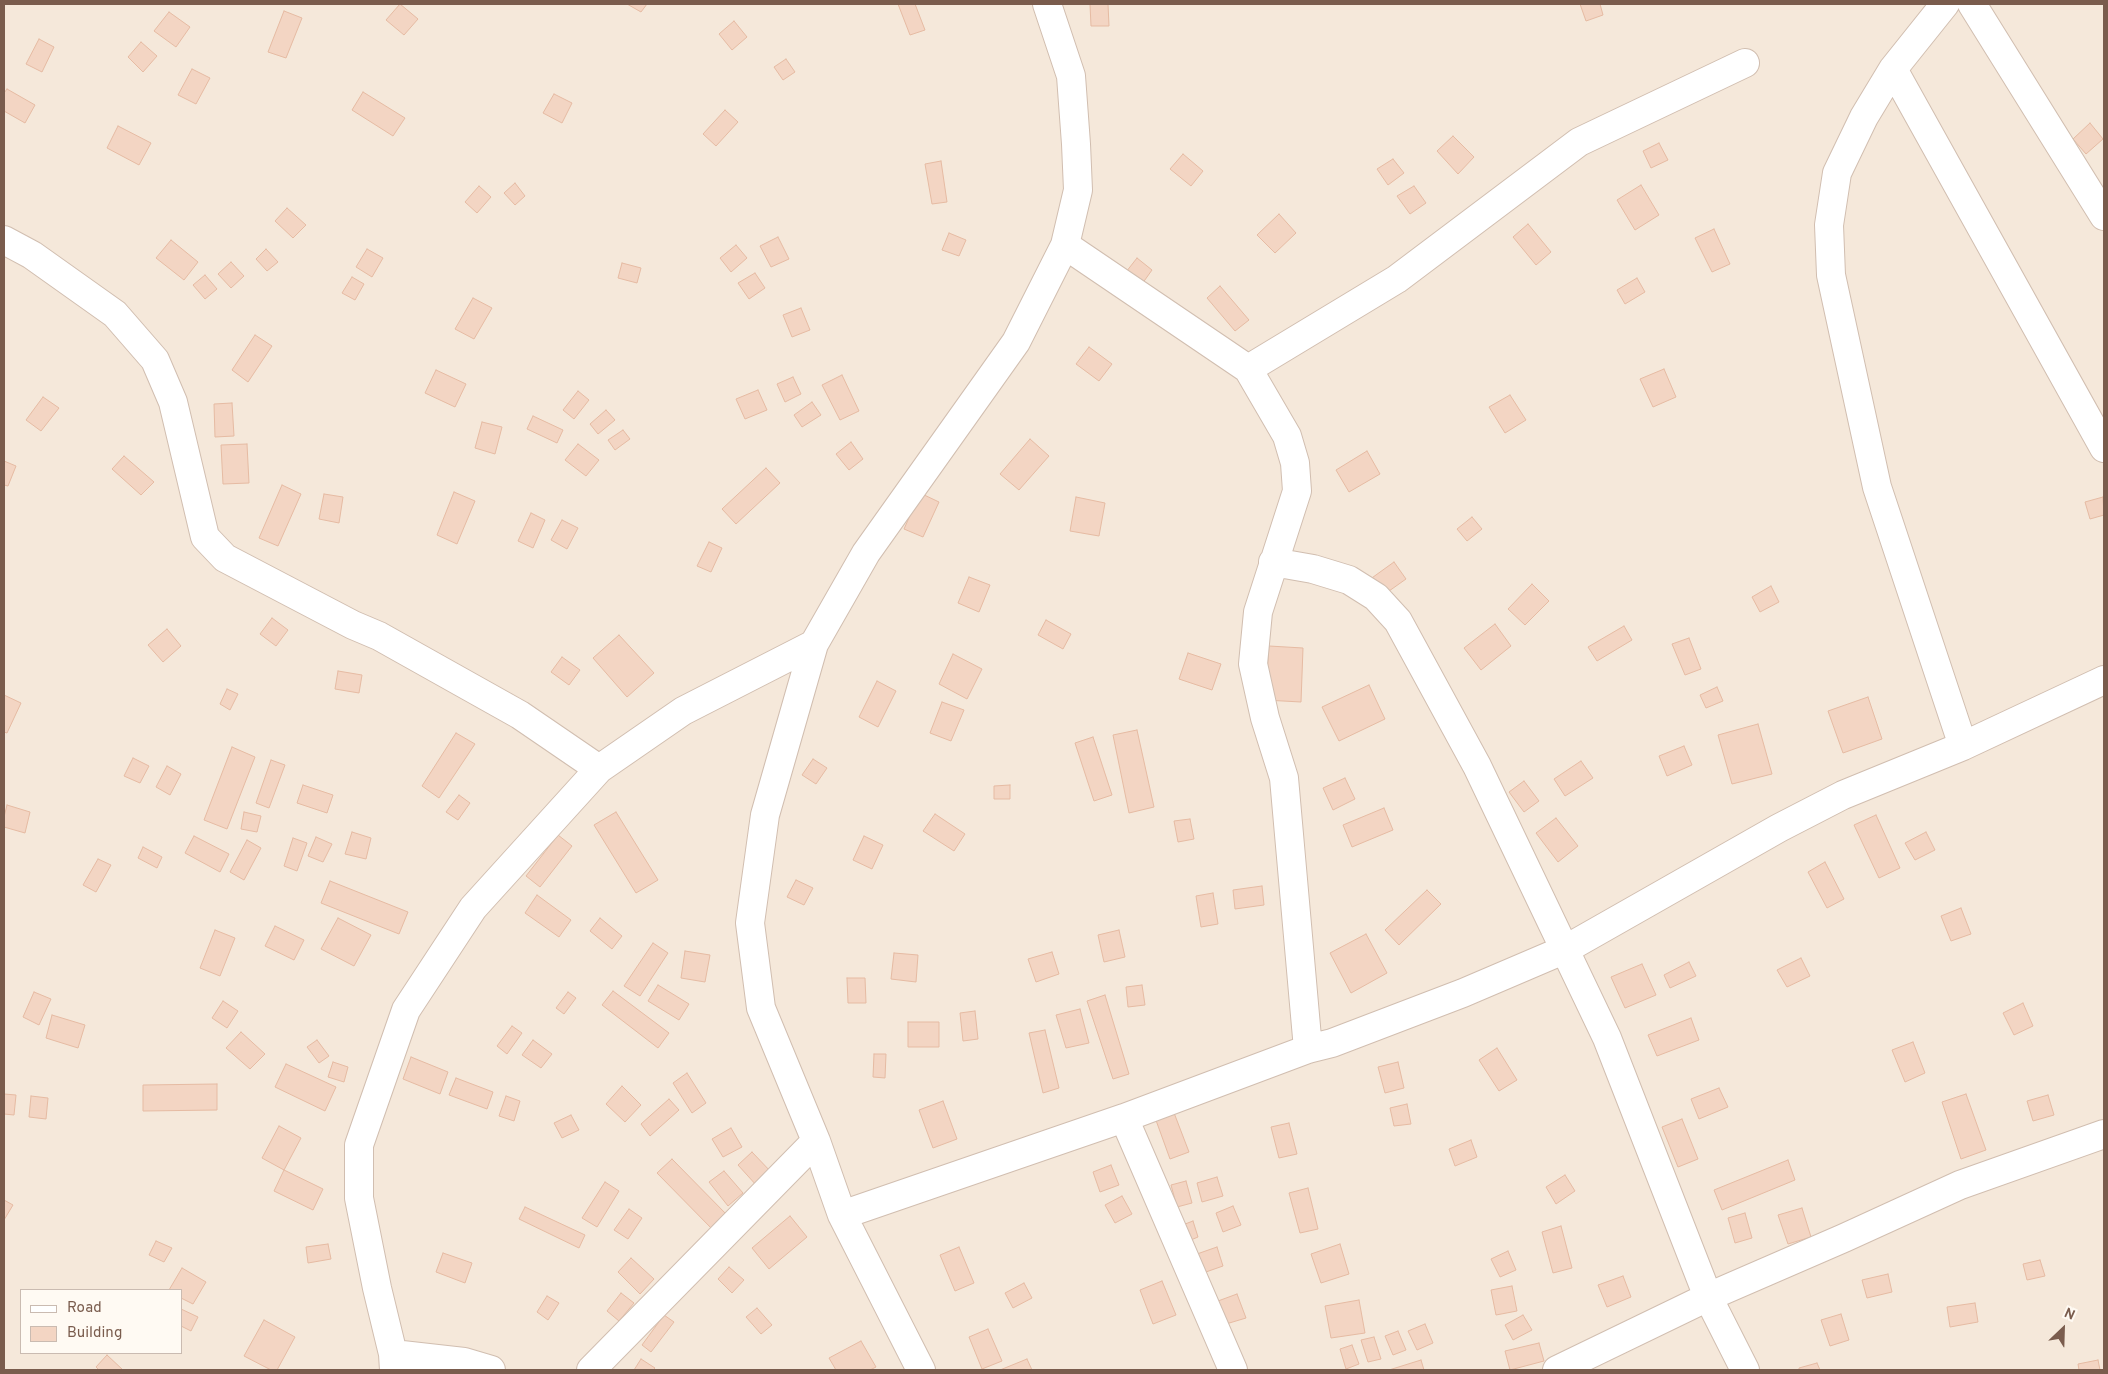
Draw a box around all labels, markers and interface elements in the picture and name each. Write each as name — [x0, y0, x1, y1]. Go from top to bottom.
legend — [20, 1289, 182, 1354]
text: Road — [67, 1299, 102, 1318]
north arrow — [2038, 1304, 2088, 1354]
text: N — [2061, 1305, 2077, 1325]
text: Building — [67, 1324, 122, 1343]

